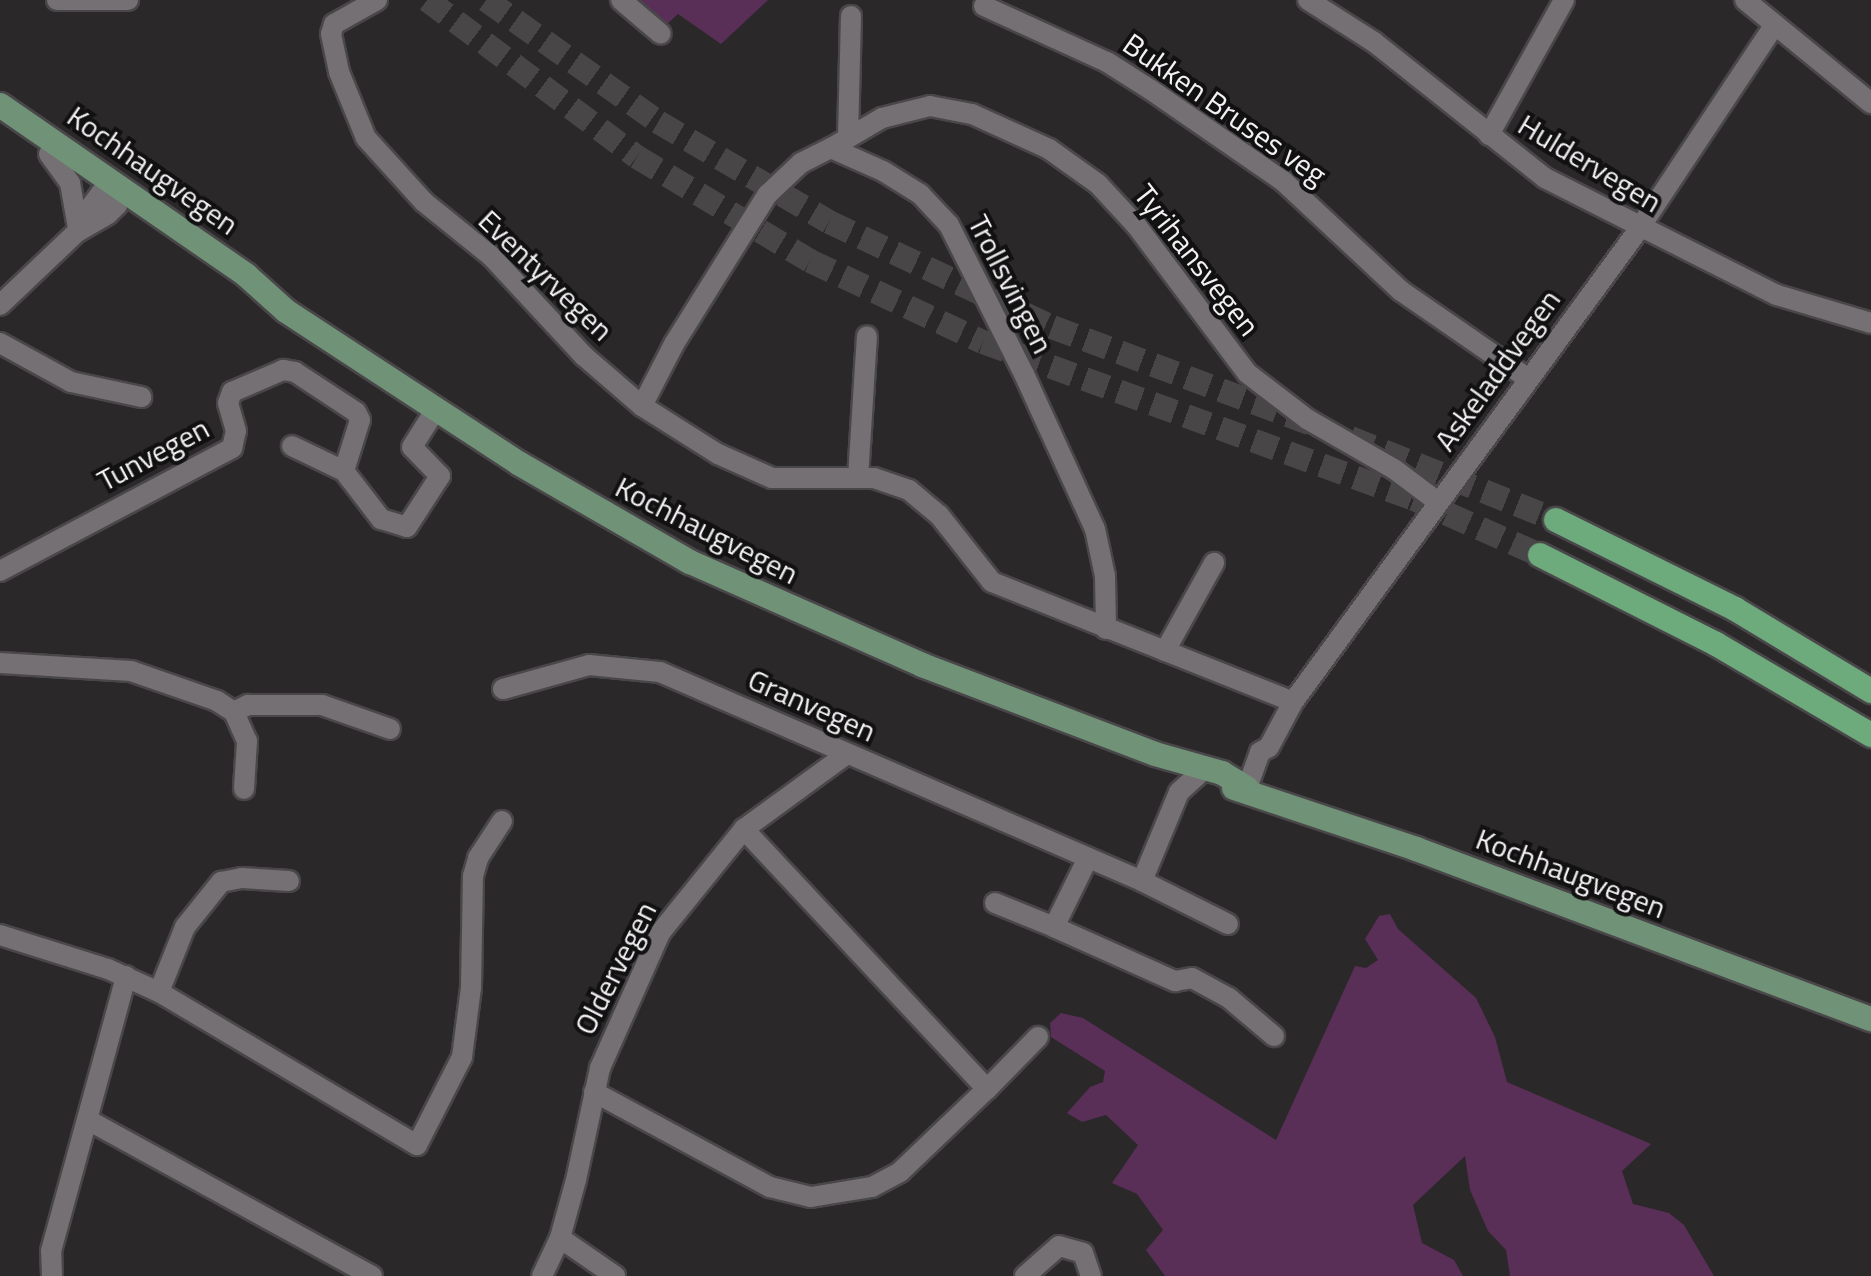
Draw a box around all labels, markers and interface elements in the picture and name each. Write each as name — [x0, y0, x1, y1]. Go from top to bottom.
street label: Bukken Bruses veg — [1116, 25, 1334, 193]
street label: Kochhaugvegen — [61, 98, 245, 242]
street label: Huldervegen — [1512, 106, 1668, 220]
street label: Tyrihansvegen — [1127, 177, 1267, 343]
street label: Eventyrvegen — [471, 202, 621, 348]
street label: Trollsvingen — [961, 209, 1061, 359]
street label: Askeladdvegen — [1426, 282, 1568, 458]
street label: Tunvegen — [91, 410, 215, 498]
street label: Kochhaugvegen — [610, 469, 804, 591]
street label: Granvegen — [743, 661, 881, 749]
street label: Kochhaugvegen — [1471, 820, 1671, 926]
street label: Oldervegen — [566, 896, 664, 1040]

